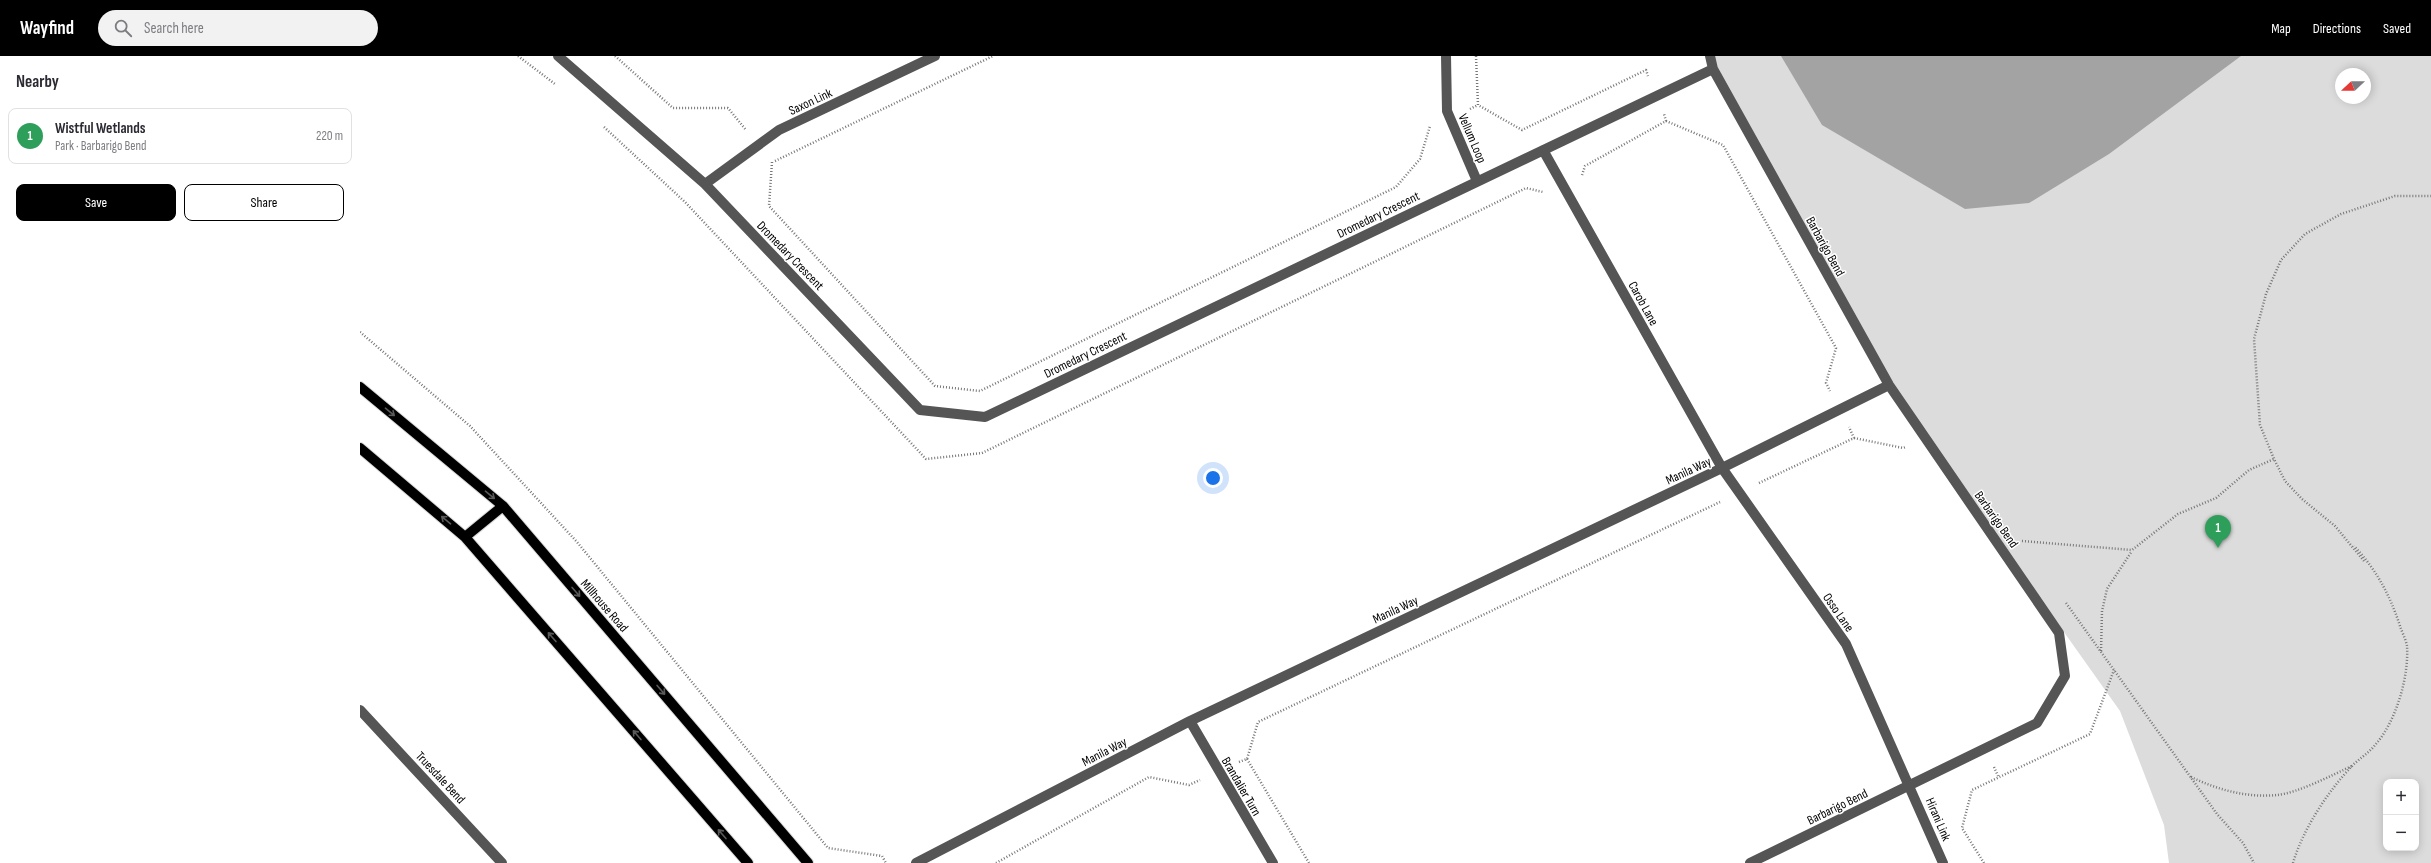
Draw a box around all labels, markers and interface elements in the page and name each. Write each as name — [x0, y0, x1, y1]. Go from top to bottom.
search box — [98, 10, 378, 46]
text: Wayfind — [20, 17, 74, 40]
icon: search — [112, 17, 134, 39]
text: Search here — [144, 19, 204, 38]
text: Map — [2271, 20, 2291, 37]
text: Directions — [2313, 20, 2361, 37]
text: Saved — [2383, 20, 2411, 37]
north arrow — [2335, 68, 2371, 104]
text: Nearby — [16, 72, 59, 92]
street label: Saxon Link — [786, 85, 835, 119]
street label: Vellum Loop — [1455, 111, 1490, 166]
text: Wistful Wetlands — [55, 119, 146, 138]
text: 1 — [27, 128, 33, 144]
text: 220 m — [316, 128, 343, 144]
text: Park · Barbarigo Bend — [55, 138, 146, 154]
button: Save — [16, 184, 176, 221]
button: Share — [184, 184, 344, 221]
street label: Dromedary Crescent — [1335, 188, 1422, 242]
street label: Barbarigo Bend — [1802, 214, 1848, 279]
street label: Dromedary Crescent — [753, 218, 827, 294]
street label: Carob Lane — [1624, 279, 1662, 328]
street label: Dromedary Crescent — [1042, 328, 1129, 382]
one-way arrow — [385, 407, 395, 416]
street label: Manila Way — [1663, 453, 1714, 488]
your location — [1203, 468, 1223, 488]
street label: Barbarigo Bend — [1971, 488, 2022, 551]
one-way arrow — [485, 490, 495, 499]
pin: 1 — [2205, 515, 2231, 548]
one-way arrow — [440, 516, 451, 525]
street label: Millhouse Road — [577, 576, 632, 635]
one-way arrow — [572, 586, 581, 597]
street label: Osso Lane — [1819, 590, 1857, 635]
street label: Manila Way — [1370, 592, 1421, 627]
one-way arrow — [547, 632, 557, 642]
one-way arrow — [656, 685, 665, 696]
one-way arrow — [633, 730, 642, 741]
street label: Manila Way — [1079, 734, 1130, 770]
street label: Truesdale Bend — [412, 748, 468, 807]
street label: Brandalier Turn — [1218, 754, 1264, 819]
map controls — [2383, 779, 2419, 851]
button: + — [2383, 779, 2419, 815]
street label: Barbarigo Bend — [1804, 785, 1870, 828]
street label: Hirani Link — [1922, 795, 1954, 843]
button: − — [2383, 815, 2419, 851]
one-way arrow — [718, 828, 727, 839]

